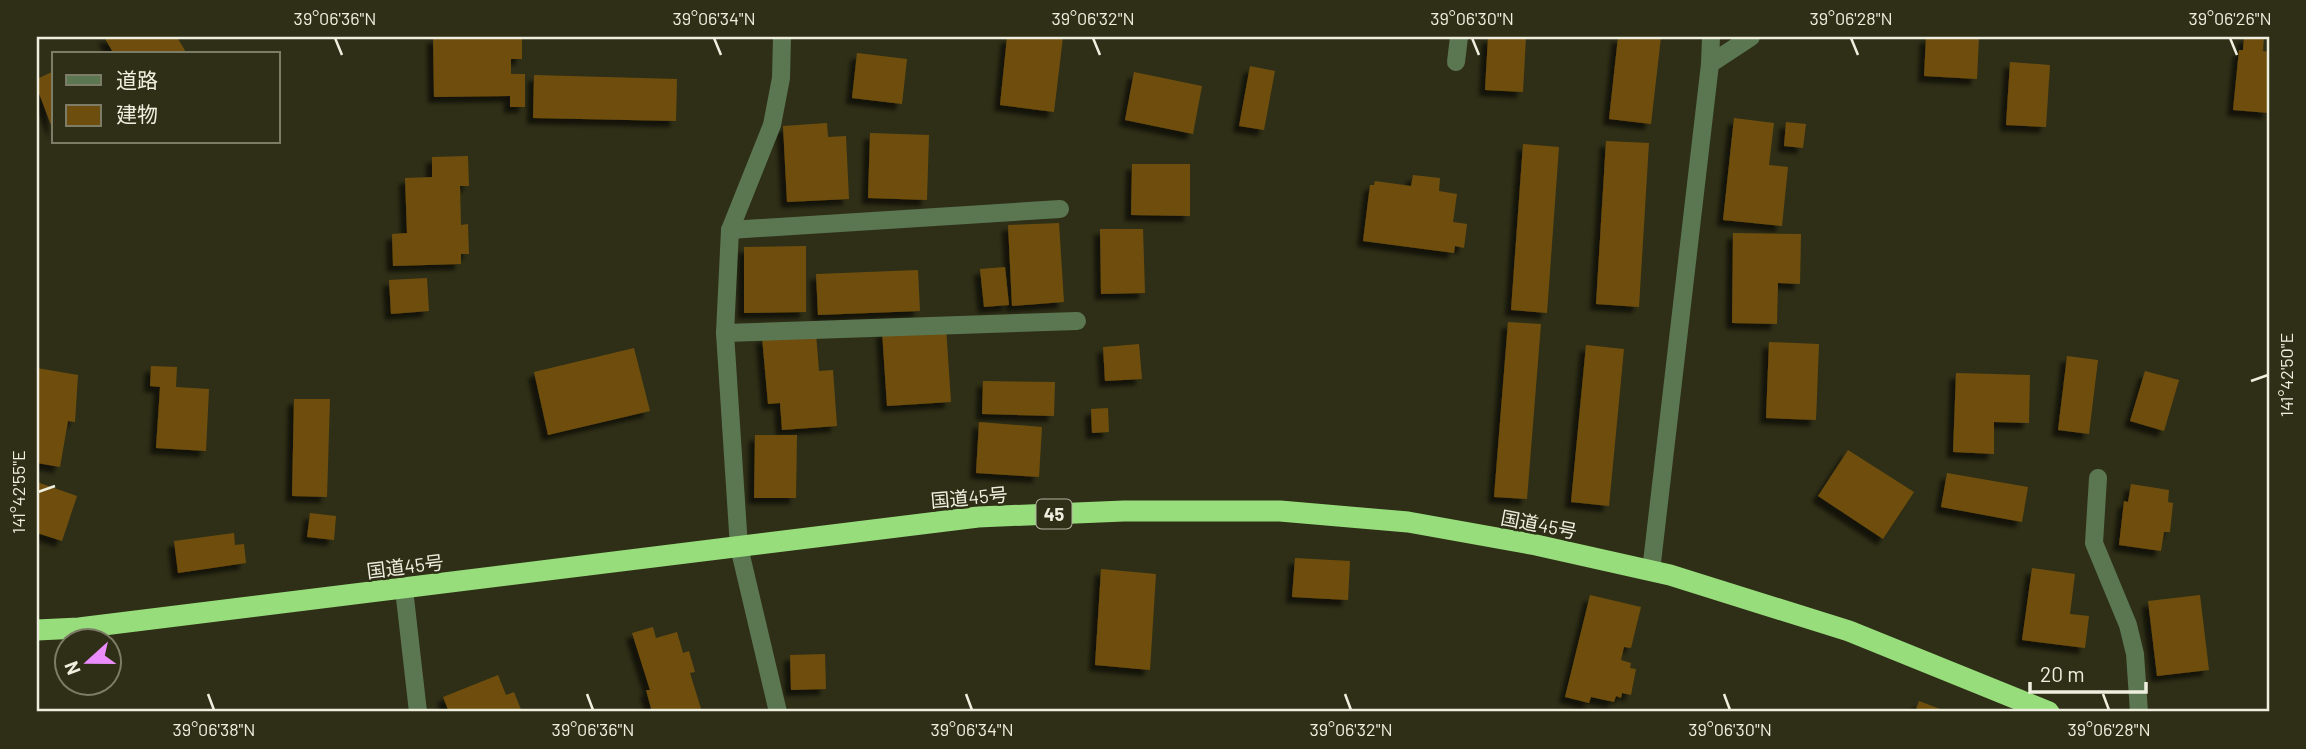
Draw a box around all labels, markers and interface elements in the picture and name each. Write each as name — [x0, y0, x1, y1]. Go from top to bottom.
text: 39°06'36"N — [294, 7, 376, 29]
text: 39°06'34"N — [672, 7, 756, 29]
text: 39°06'32"N — [1051, 7, 1135, 29]
text: 39°06'30"N — [1430, 7, 1514, 29]
text: 39°06'28"N — [1809, 7, 1893, 29]
text: 39°06'26"N — [2188, 7, 2272, 29]
legend — [52, 52, 280, 144]
text: 道路 — [116, 67, 158, 92]
text: 建物 — [116, 101, 158, 126]
text: 141°42'50"E — [2275, 333, 2297, 417]
text: 141°42'55"E — [7, 450, 29, 534]
street label: 国道45号 — [930, 482, 1008, 512]
road number: 45 — [1036, 500, 1072, 528]
street label: 国道45号 — [1499, 505, 1579, 543]
street label: 国道45号 — [365, 550, 445, 582]
north arrow — [52, 626, 122, 696]
scale bar — [2030, 651, 2145, 695]
text: N — [59, 658, 85, 678]
text: 20 m — [2040, 661, 2085, 686]
text: 39°06'38"N — [173, 718, 255, 740]
text: 39°06'36"N — [552, 718, 634, 740]
text: 39°06'34"N — [930, 718, 1014, 740]
text: 39°06'32"N — [1309, 718, 1393, 740]
text: 39°06'30"N — [1688, 718, 1772, 740]
text: 39°06'28"N — [2067, 718, 2151, 740]

